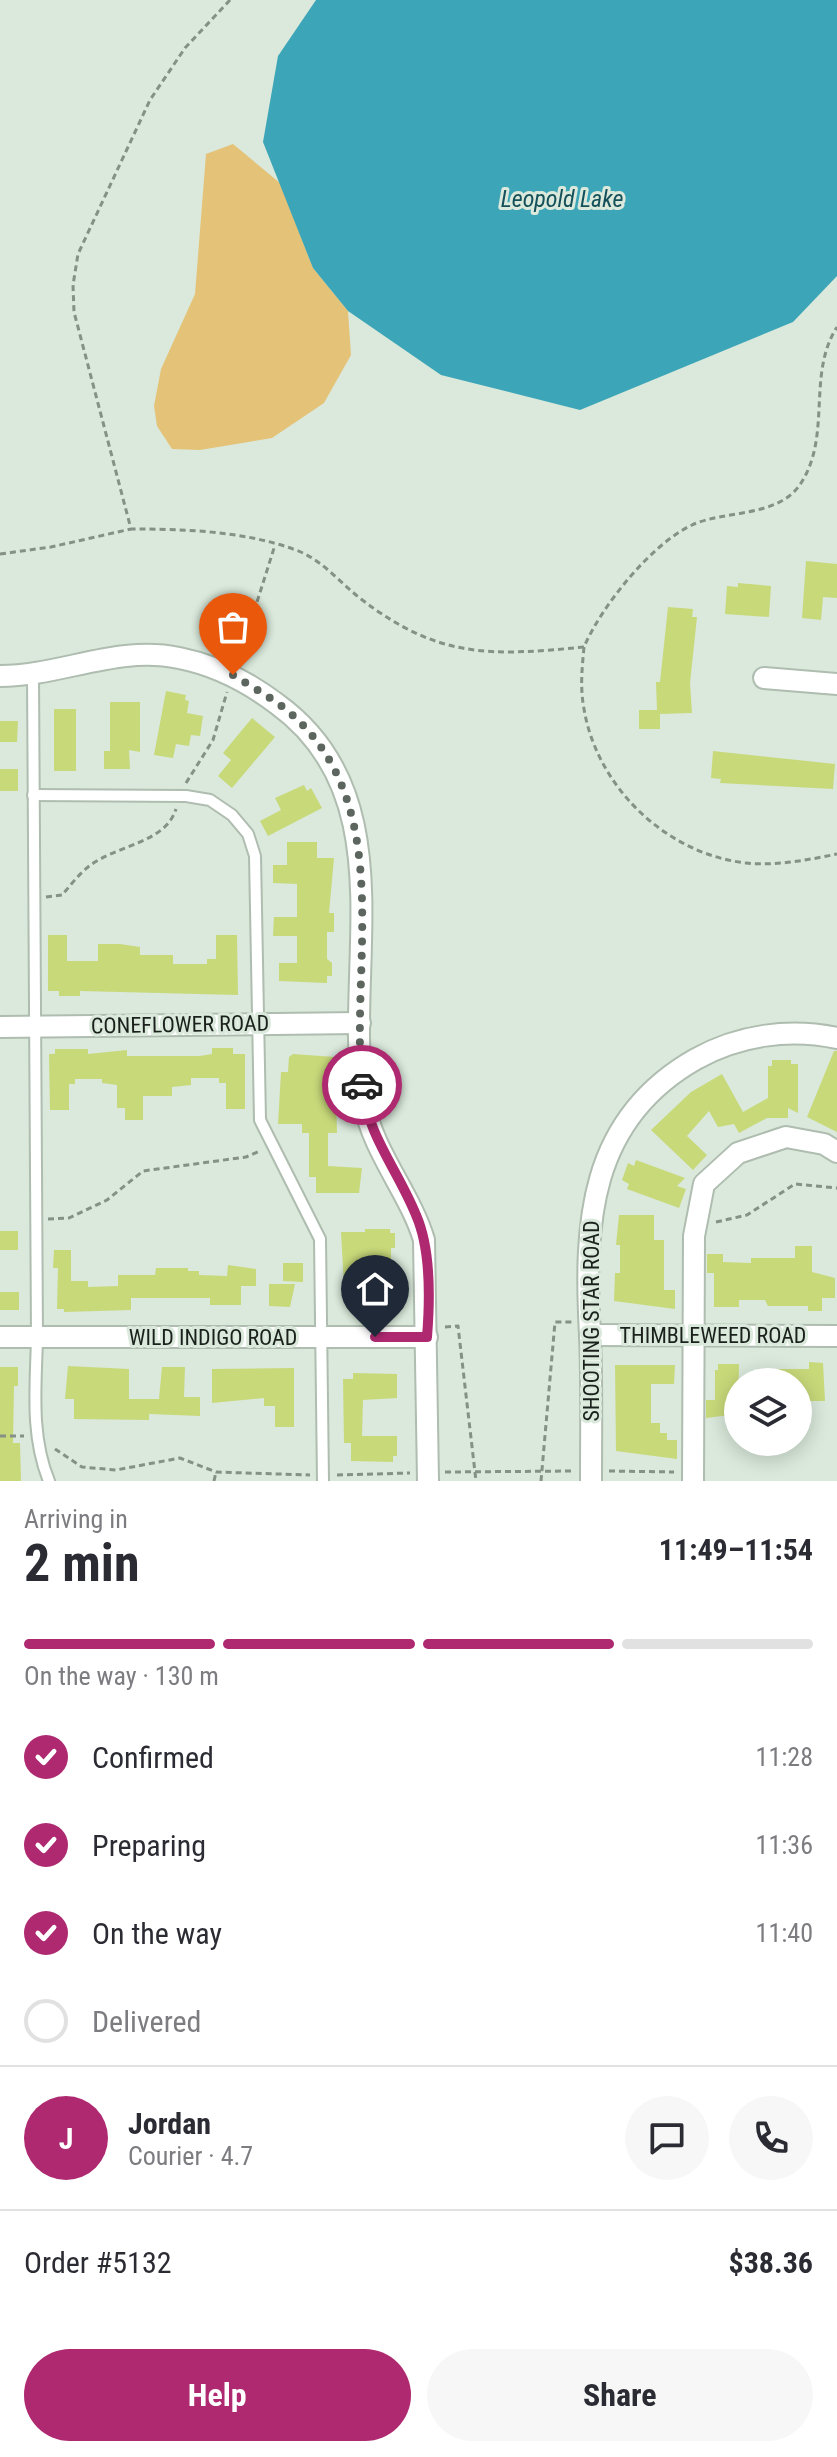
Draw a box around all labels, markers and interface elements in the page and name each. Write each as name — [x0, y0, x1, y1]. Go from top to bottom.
water label: Leopold Lake — [501, 185, 623, 213]
pin — [199, 593, 267, 675]
icon: bag — [211, 605, 255, 649]
street label: CONEFLOWER ROAD — [91, 1010, 269, 1039]
courier — [322, 1045, 402, 1125]
icon: car — [340, 1063, 384, 1107]
street label: SHOOTING STAR ROAD — [579, 1220, 604, 1422]
pin — [341, 1255, 409, 1337]
icon: home — [353, 1267, 397, 1311]
street label: THIMBLEWEED ROAD — [620, 1323, 806, 1348]
street label: WILD INDIGO ROAD — [129, 1325, 297, 1350]
map controls — [724, 1368, 812, 1456]
button: layers — [724, 1368, 812, 1456]
text: Arriving in — [24, 1504, 128, 1534]
text: 11:49–11:54 — [659, 1532, 813, 1567]
text: 2 min — [24, 1533, 140, 1594]
text: On the way · 130 m — [24, 1661, 219, 1691]
icon: check — [24, 1735, 68, 1779]
text: Confirmed — [92, 1740, 214, 1775]
text: 11:28 — [756, 1742, 813, 1772]
icon: check — [24, 1823, 68, 1867]
text: Preparing — [92, 1828, 206, 1863]
text: 11:36 — [756, 1830, 813, 1860]
icon: check — [24, 1911, 68, 1955]
text: On the way — [92, 1916, 222, 1951]
text: 11:40 — [756, 1918, 813, 1948]
text: Delivered — [92, 2004, 201, 2039]
button: chat — [625, 2096, 709, 2180]
button: phone — [729, 2096, 813, 2180]
text: Jordan — [128, 2106, 211, 2141]
text: J — [59, 2121, 73, 2156]
text: Courier · 4.7 — [128, 2141, 253, 2171]
text: Order #5132 — [24, 2245, 172, 2280]
text: $38.36 — [728, 2245, 813, 2280]
button: Help — [24, 2349, 411, 2441]
button: Share — [427, 2349, 813, 2441]

